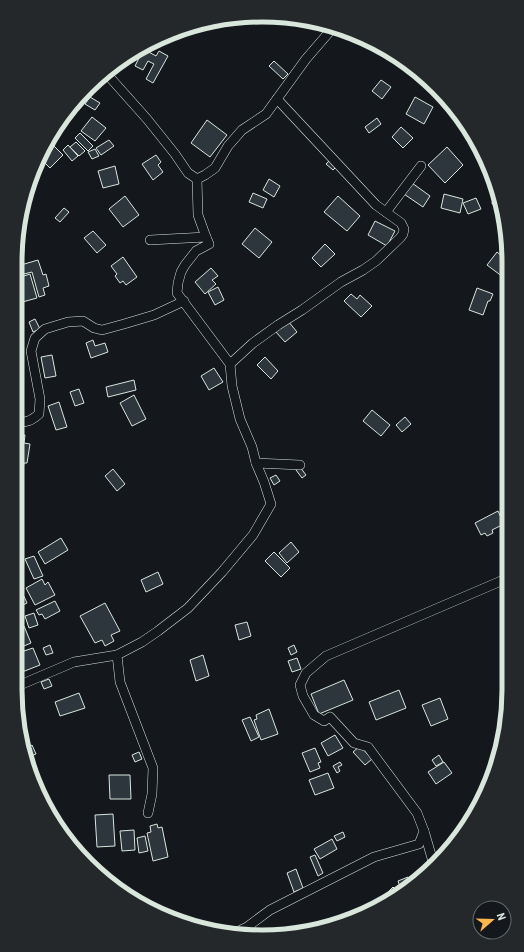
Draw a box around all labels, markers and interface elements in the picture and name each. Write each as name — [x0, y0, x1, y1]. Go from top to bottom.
north arrow — [472, 900, 512, 940]
text: N — [494, 911, 508, 922]

